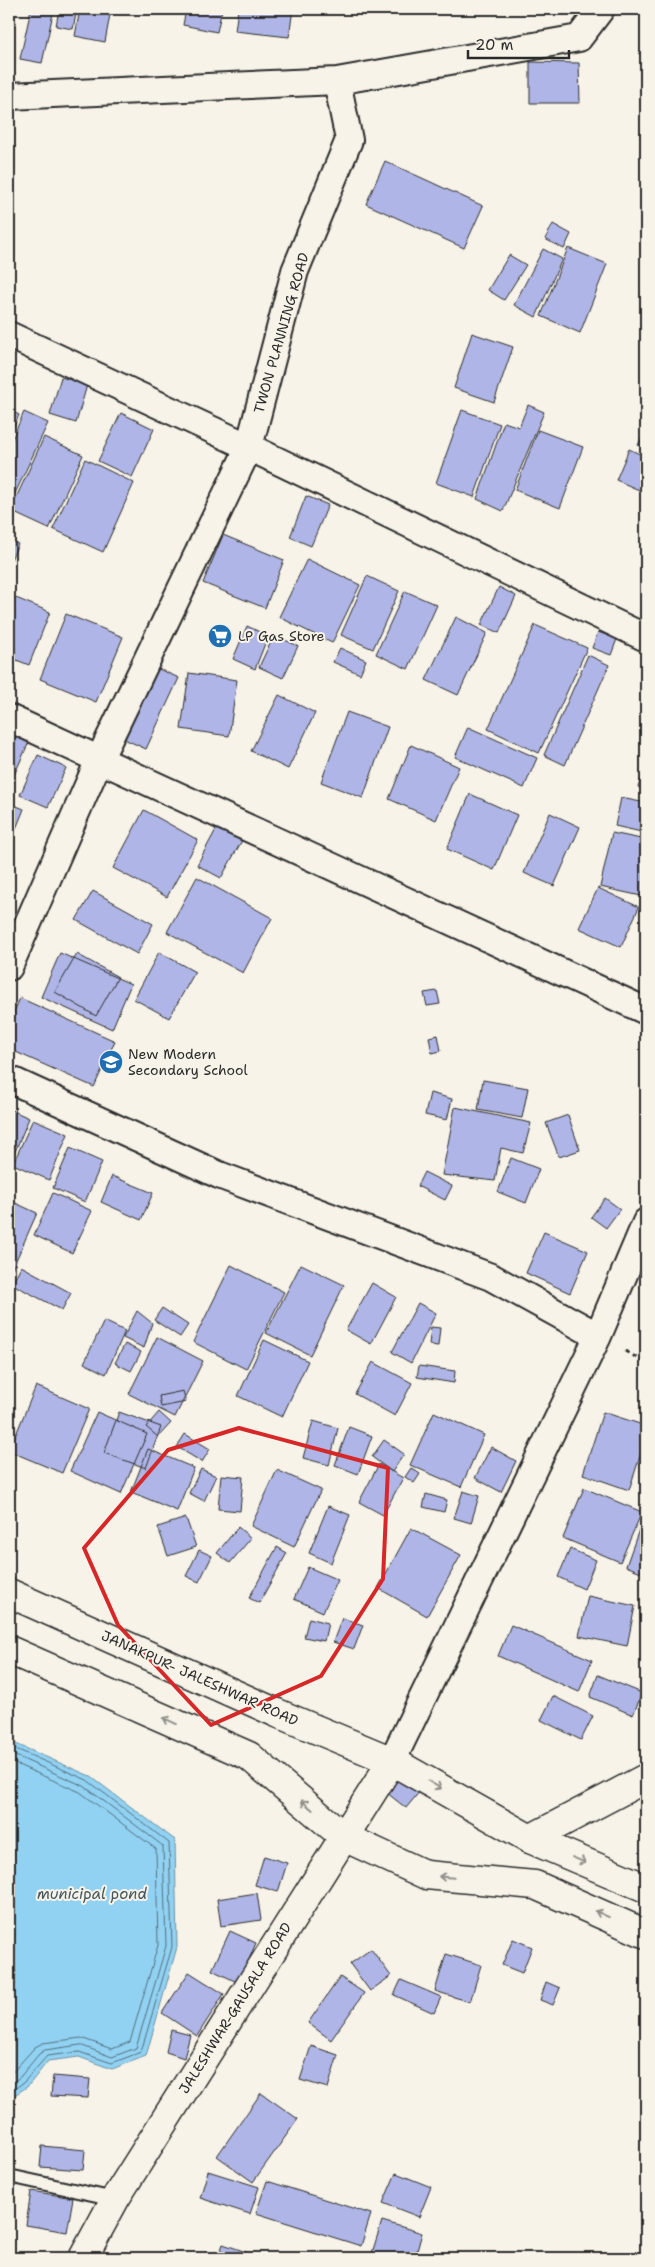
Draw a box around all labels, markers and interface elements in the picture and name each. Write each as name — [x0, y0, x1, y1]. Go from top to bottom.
scale bar — [468, 28, 569, 60]
text: 20 m — [475, 35, 514, 55]
street label: TWON PLANNING ROAD — [249, 251, 313, 415]
supermarket icon: LP Gas Store — [207, 623, 233, 649]
place label: LP Gas Store — [238, 627, 325, 645]
place label: New Modern Secondary School — [128, 1045, 248, 1079]
school or university icon: New Modern Secondary School — [98, 1049, 124, 1075]
street label: JANAKPUR- JALESHWAR ROAD — [99, 1626, 301, 1730]
one-way arrow — [163, 1715, 178, 1725]
one-way arrow — [427, 1781, 441, 1791]
one-way arrow — [301, 1800, 314, 1811]
one-way arrow — [571, 1855, 586, 1865]
one-way arrow — [438, 1872, 454, 1881]
water label: municipal pond — [37, 1884, 147, 1904]
one-way arrow — [595, 1909, 610, 1919]
street label: JALESHWAR-GAUSALA ROAD — [175, 1919, 295, 2097]

